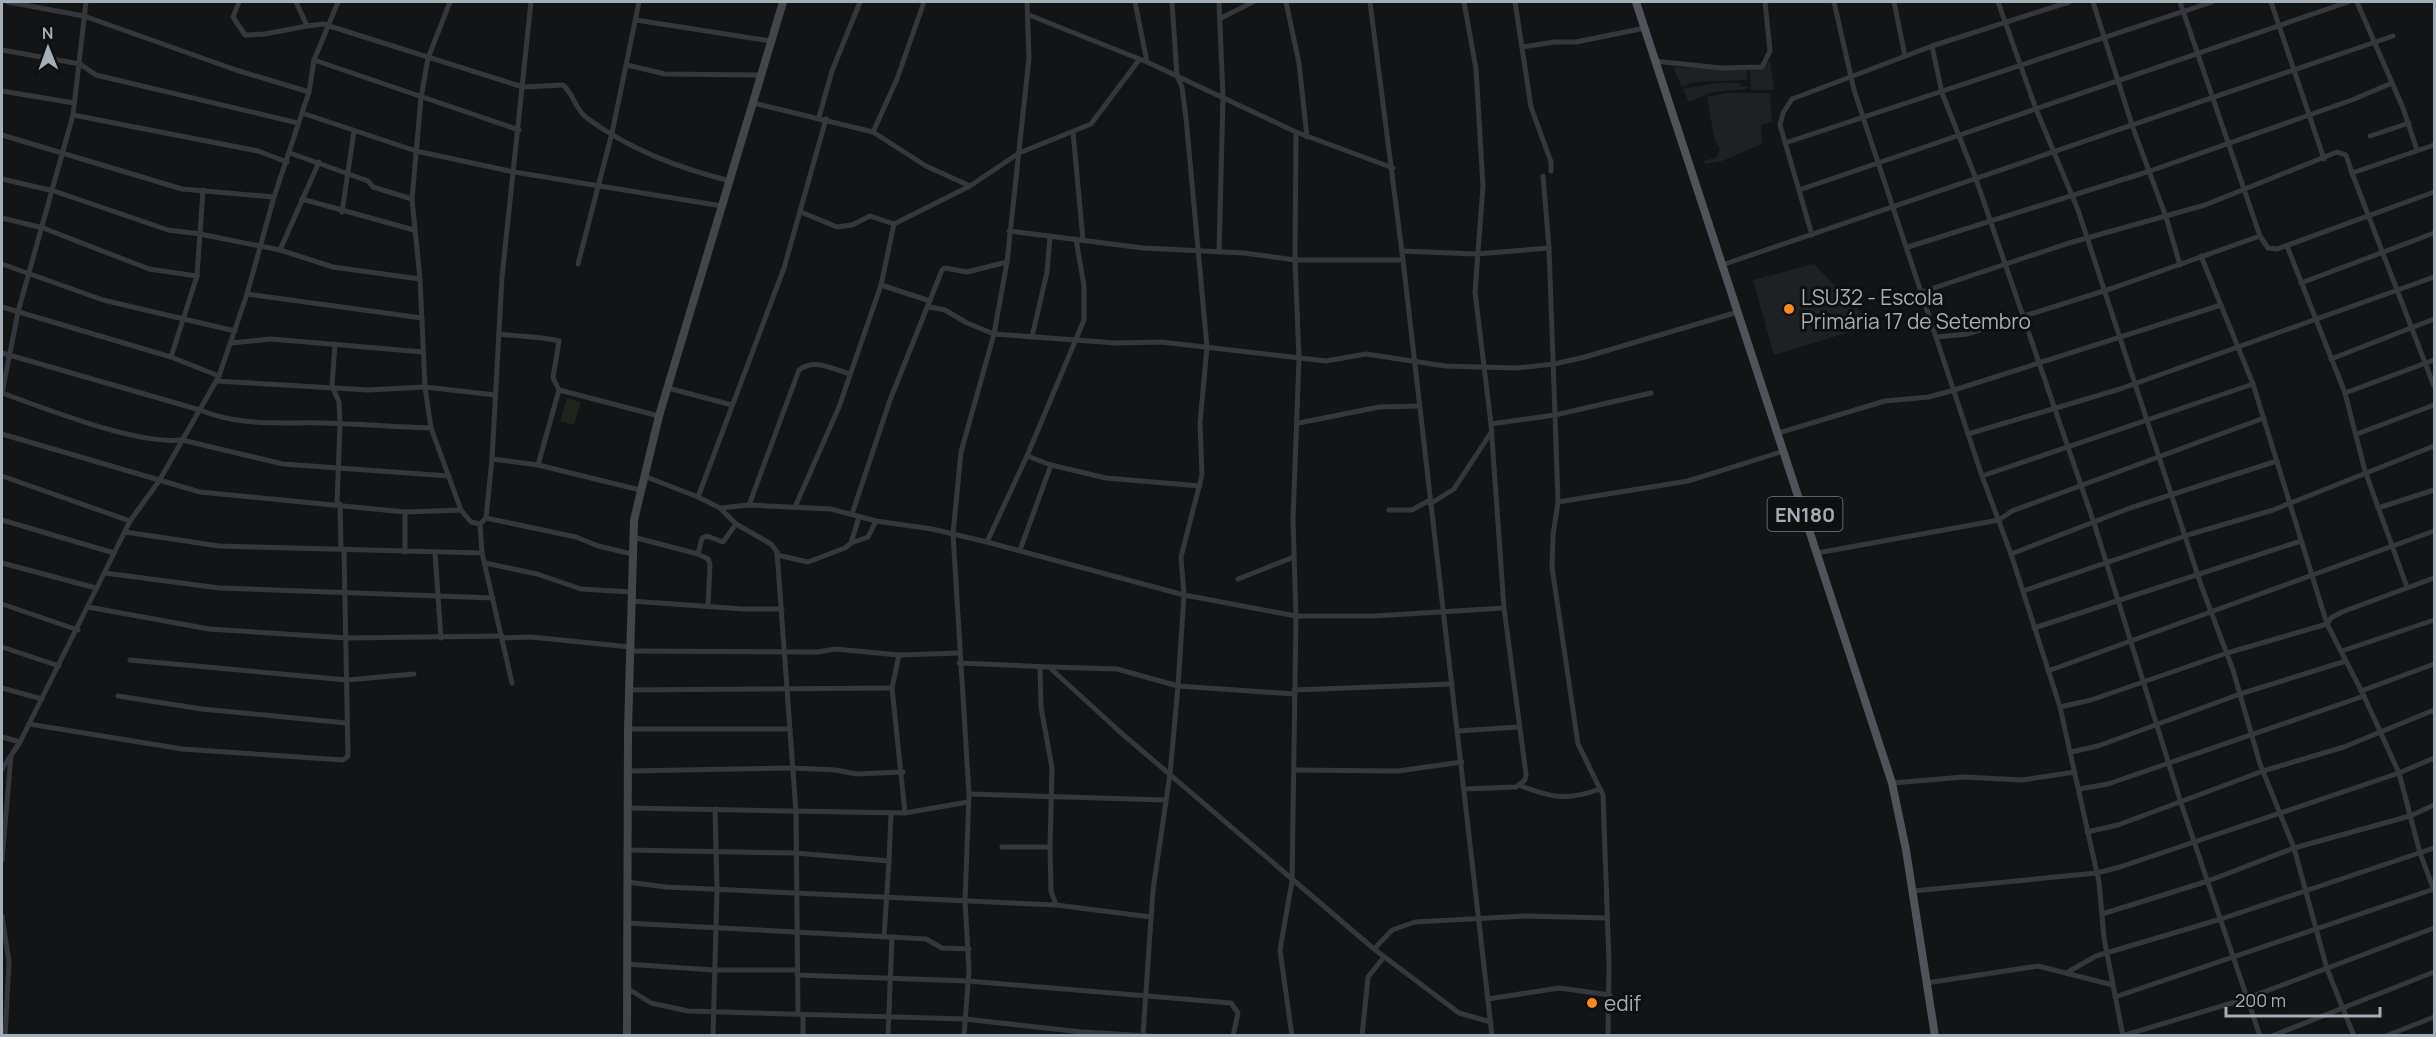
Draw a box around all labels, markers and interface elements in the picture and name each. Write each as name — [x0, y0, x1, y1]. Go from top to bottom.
north arrow — [18, 18, 78, 78]
text: N — [42, 22, 54, 44]
place label: LSU32 - Escola Primária 17 de Setembro — [1801, 283, 2031, 335]
marker: LSU32 - Escola Primária 17 de Setembro — [1782, 302, 1796, 316]
road number: EN180 — [1768, 497, 1842, 531]
scale bar — [2226, 980, 2380, 1018]
text: 200 m — [2235, 988, 2286, 1012]
place label: edif — [1604, 989, 1642, 1017]
marker: edif — [1585, 996, 1599, 1010]

